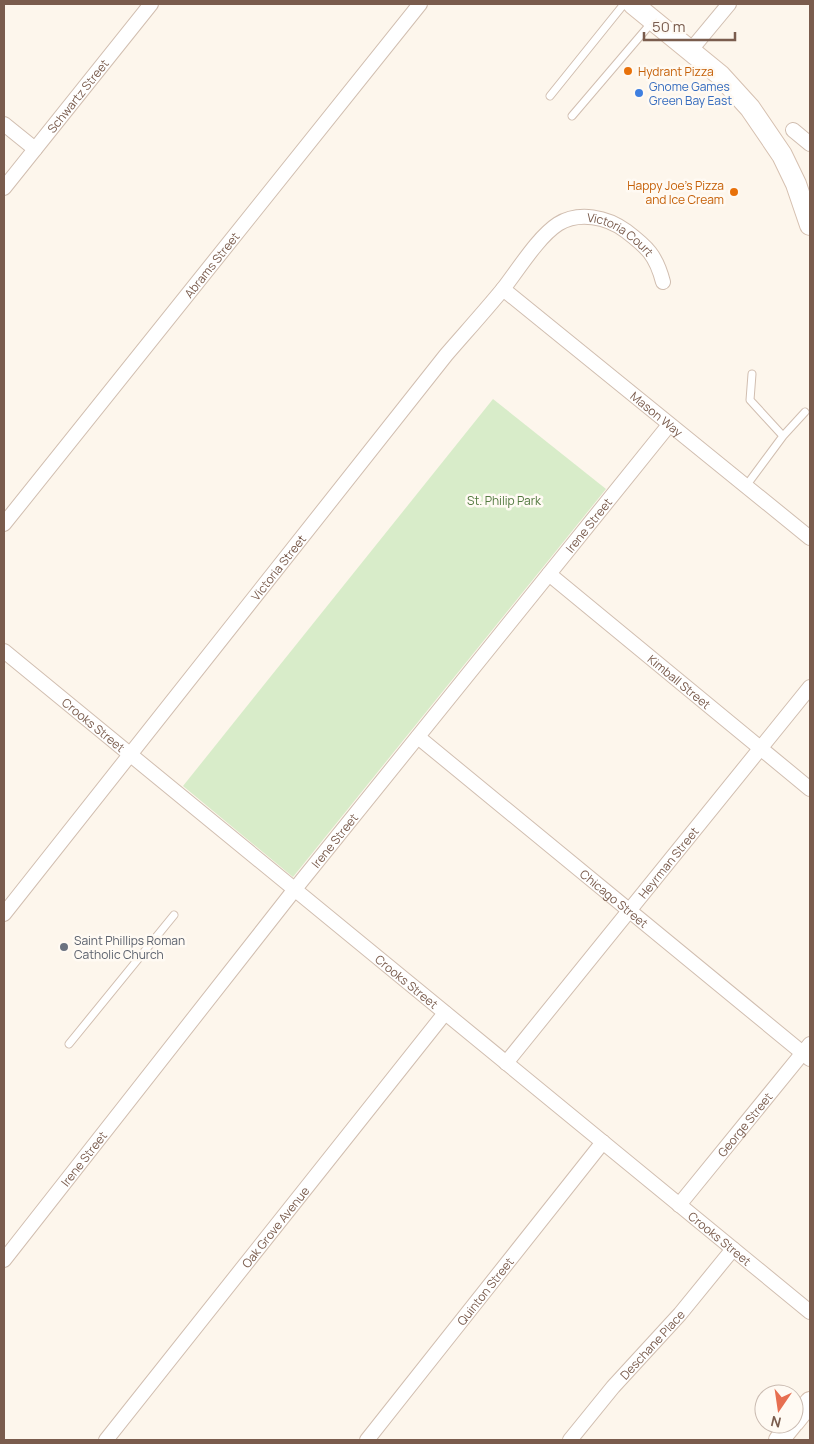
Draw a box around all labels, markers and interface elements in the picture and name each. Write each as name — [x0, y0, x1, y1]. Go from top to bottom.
scale bar — [644, 10, 735, 42]
text: 50 m — [652, 16, 686, 37]
street label: Schwartz Street — [43, 55, 112, 136]
place label: Hydrant Pizza — [638, 63, 714, 80]
marker: Hydrant Pizza — [622, 65, 634, 77]
place label: Gnome Games Green Bay East — [649, 78, 732, 109]
marker: Gnome Games Green Bay East — [633, 87, 645, 99]
place label: Happy Joe's Pizza and Ice Cream — [627, 177, 724, 208]
marker: Happy Joe's Pizza and Ice Cream — [728, 186, 740, 198]
street label: Victoria Court — [586, 208, 658, 260]
street label: Abrams Street — [180, 228, 243, 301]
street label: Mason Way — [627, 387, 687, 441]
park label: St. Philip Park — [467, 492, 542, 509]
street label: Irene Street — [561, 494, 616, 556]
street label: Victoria Street — [247, 531, 310, 604]
street label: Kimball Street — [644, 650, 715, 713]
street label: Crooks Street — [59, 694, 129, 756]
street label: Irene Street — [307, 809, 362, 871]
street label: Heyrman Street — [634, 823, 702, 902]
street label: Chicago Street — [577, 865, 652, 931]
place label: Saint Phillips Roman Catholic Church — [74, 932, 185, 963]
marker: Saint Phillips Roman Catholic Church — [58, 941, 70, 953]
street label: Crooks Street — [372, 950, 442, 1012]
street label: George Street — [713, 1088, 776, 1160]
street label: Irene Street — [57, 1127, 111, 1190]
street label: Oak Grove Avenue — [237, 1183, 313, 1271]
street label: Crooks Street — [685, 1207, 755, 1269]
street label: Quinton Street — [453, 1253, 517, 1329]
street label: Deschane Place — [616, 1306, 688, 1383]
north arrow — [754, 1384, 804, 1434]
text: N — [769, 1412, 783, 1433]

